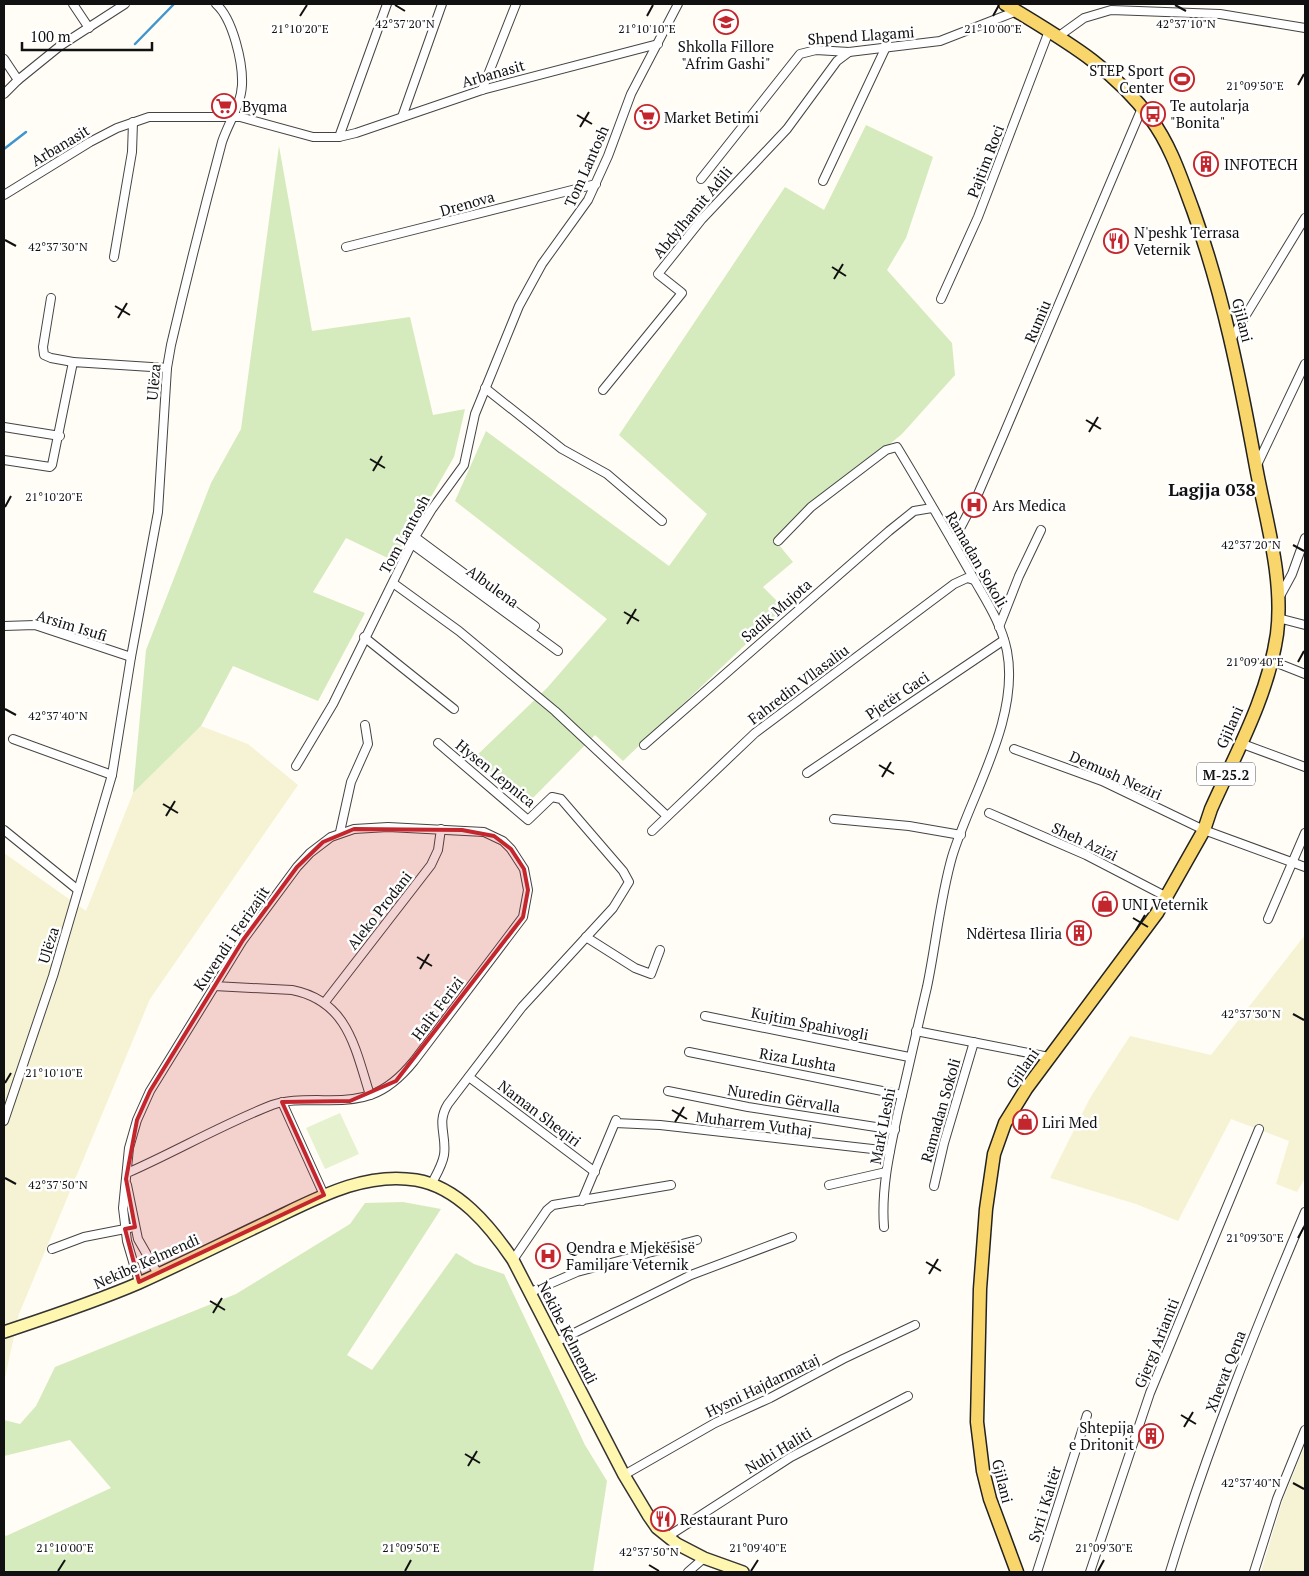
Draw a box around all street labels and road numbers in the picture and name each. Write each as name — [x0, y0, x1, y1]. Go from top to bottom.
street label: Shpend Llagami — [807, 21, 915, 49]
street label: Arbanasit — [459, 54, 527, 92]
street label: Arbanasit — [27, 120, 93, 170]
street label: Tom Lantosh — [559, 122, 613, 210]
street label: Pajtim Roci — [962, 122, 1008, 200]
street label: Abdylhamit Adili — [648, 162, 736, 262]
street label: Drenova — [437, 186, 497, 220]
street label: Rumiu — [1019, 296, 1055, 345]
street label: Gjilani — [1228, 296, 1258, 344]
street label: Ulëza — [141, 362, 165, 401]
street label: Tom Lantosh — [374, 491, 434, 577]
street label: Ramadan Sokoli — [942, 508, 1012, 610]
street label: Albulena — [463, 560, 524, 612]
street label: Sadik Mujota — [737, 574, 816, 646]
street label: Arsim Isufi — [34, 605, 110, 645]
street label: Fahredin Vllasaliu — [744, 639, 853, 729]
street label: Pjetër Gaci — [861, 666, 933, 724]
street label: Gjilani — [1211, 703, 1247, 751]
street label: Hysen Lepnica — [452, 735, 540, 812]
street label: Demush Neziri — [1067, 746, 1165, 804]
road number: M-25.2 — [1197, 762, 1255, 786]
street label: Sheh Azizi — [1049, 817, 1121, 865]
street label: Aleko Prodani — [342, 867, 416, 953]
street label: Kuvendi i Ferizajit — [189, 881, 274, 994]
street label: Ulëza — [33, 924, 63, 966]
street label: Halit Ferizi — [407, 972, 467, 1044]
street label: Kujtim Spahivogli — [750, 1002, 870, 1044]
street label: Riza Lushta — [758, 1042, 839, 1076]
street label: Gjilani — [1001, 1044, 1043, 1092]
street label: Ramadan Sokoli — [916, 1056, 964, 1164]
street label: Naman Sheqiri — [494, 1075, 586, 1151]
street label: Nuredin Gërvalla — [726, 1079, 842, 1117]
street label: Mark Lleshi — [865, 1086, 899, 1166]
street label: Muharrem Vuthaj — [695, 1106, 813, 1140]
street label: Nekibe Kelmendi — [90, 1229, 202, 1293]
street label: Nekibe Kelmendi — [533, 1277, 603, 1387]
street label: Gjergj Arianiti — [1129, 1295, 1183, 1391]
street label: Xhevat Qena — [1200, 1327, 1250, 1415]
street label: Hysni Hajdarmataj — [702, 1349, 822, 1421]
street label: Nuhi Haliti — [741, 1422, 815, 1478]
street label: Gjilani — [988, 1457, 1018, 1505]
street label: Syri i Kaltër — [1023, 1463, 1065, 1544]

